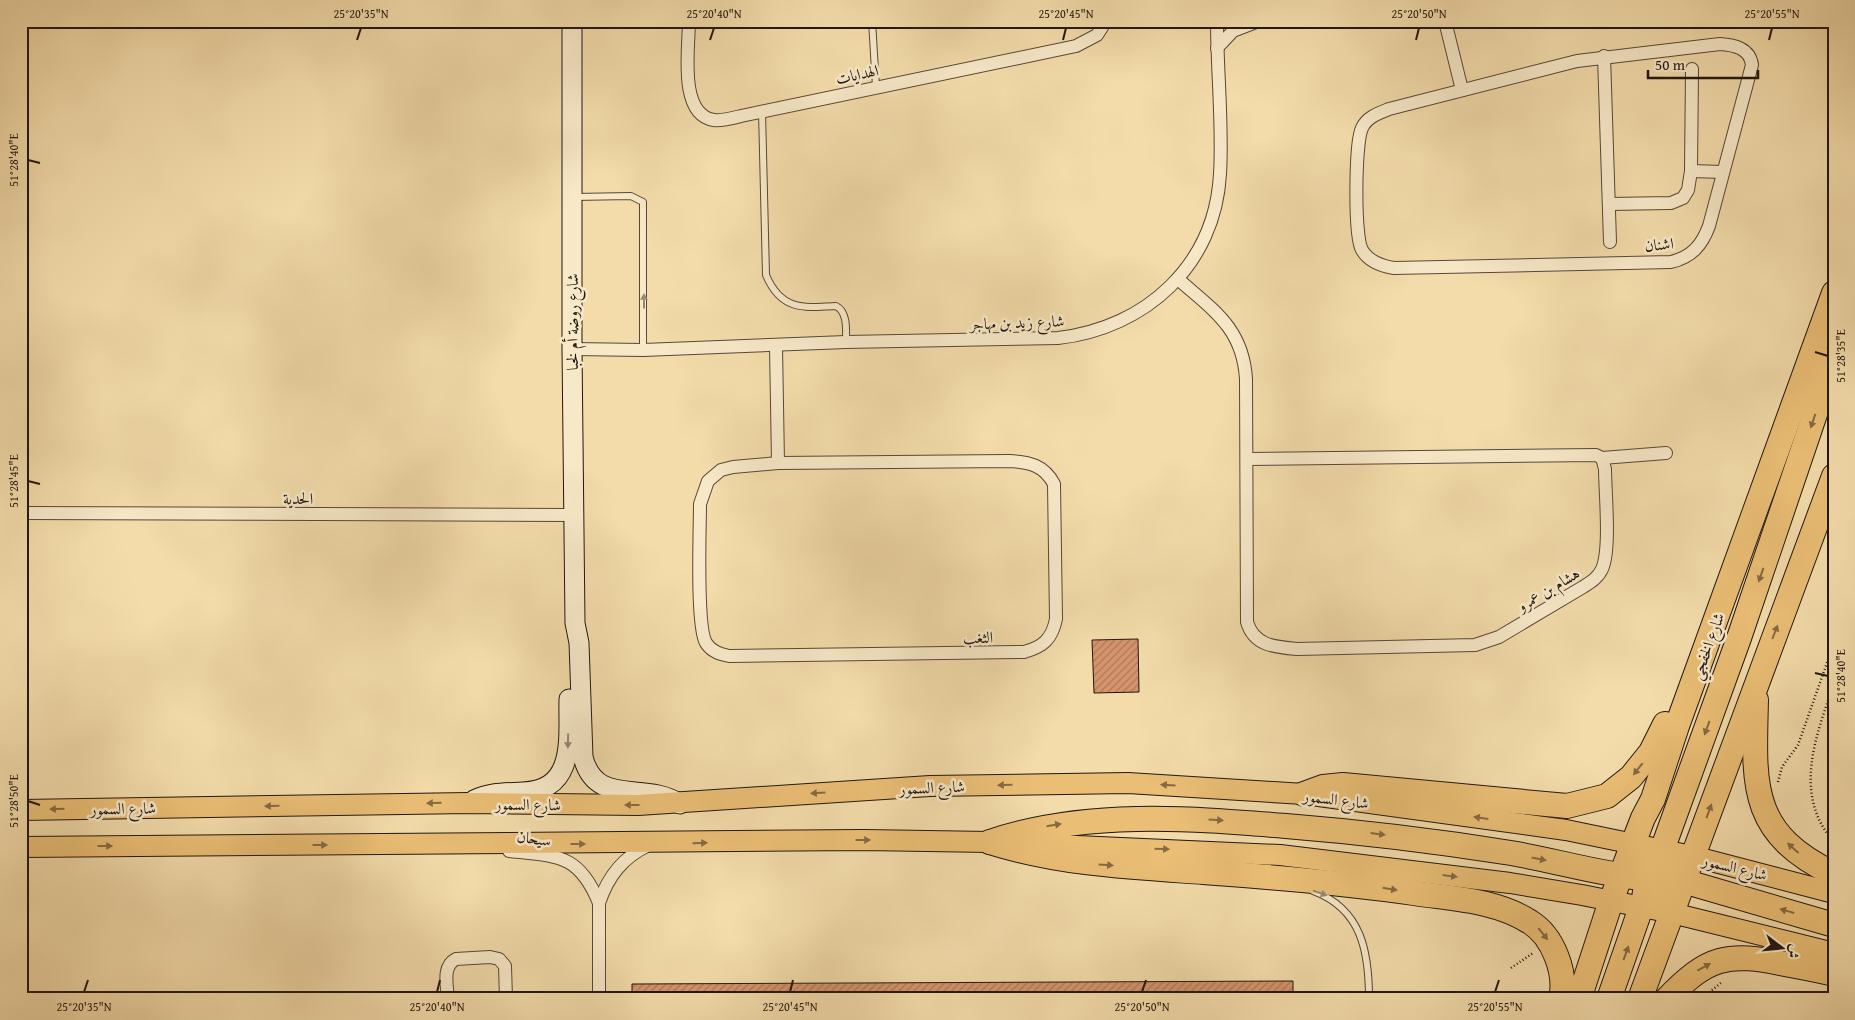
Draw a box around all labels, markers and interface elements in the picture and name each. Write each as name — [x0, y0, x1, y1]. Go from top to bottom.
text: 25°20'35"N — [333, 5, 389, 22]
text: 25°20'40"N — [686, 5, 742, 22]
text: 25°20'45"N — [1038, 5, 1094, 22]
text: 25°20'50"N — [1391, 5, 1447, 22]
text: 25°20'55"N — [1744, 5, 1800, 22]
scale bar — [1648, 48, 1758, 80]
text: 50 m — [1655, 54, 1686, 75]
street label: الهدايات — [833, 58, 881, 90]
text: 51°28'40"E — [5, 133, 22, 187]
street label: اشنان — [1643, 231, 1675, 257]
street label: شارع روضة أم لخبا — [560, 273, 587, 371]
one-way arrow — [640, 293, 648, 309]
street label: شارع زيد بن مهاجر — [967, 308, 1065, 338]
text: 51°28'35"E — [1832, 329, 1849, 383]
one-way arrow — [1808, 413, 1816, 428]
text: 51°28'45"E — [5, 454, 22, 508]
street label: الحدية — [283, 486, 313, 510]
street label: هشام بن عمرو — [1510, 561, 1585, 621]
one-way arrow — [1756, 567, 1764, 582]
street label: شارع الخفجي — [1684, 609, 1734, 684]
street label: الثغب — [963, 625, 993, 649]
one-way arrow — [1771, 625, 1779, 640]
text: 51°28'40"E — [1832, 649, 1849, 703]
one-way arrow — [1703, 721, 1711, 736]
one-way arrow — [564, 733, 572, 749]
one-way arrow — [1633, 762, 1644, 775]
text: 51°28'50"E — [5, 774, 22, 828]
street label: شارع السمور — [897, 774, 965, 802]
one-way arrow — [997, 781, 1013, 789]
one-way arrow — [1159, 781, 1175, 789]
street label: شارع السمور — [1300, 783, 1370, 817]
one-way arrow — [810, 790, 826, 798]
street label: شارع السمور — [493, 791, 561, 819]
street label: شارع السمور — [88, 795, 156, 823]
one-way arrow — [426, 799, 442, 807]
one-way arrow — [623, 801, 639, 809]
one-way arrow — [263, 802, 279, 810]
one-way arrow — [1706, 803, 1713, 818]
one-way arrow — [49, 805, 65, 813]
one-way arrow — [1473, 814, 1489, 822]
one-way arrow — [1209, 817, 1225, 825]
one-way arrow — [1047, 821, 1063, 829]
street label: سيحان — [515, 824, 553, 852]
one-way arrow — [1371, 830, 1387, 838]
one-way arrow — [855, 836, 871, 844]
one-way arrow — [693, 839, 709, 847]
one-way arrow — [570, 840, 586, 848]
one-way arrow — [312, 841, 328, 849]
one-way arrow — [97, 842, 113, 850]
one-way arrow — [1786, 843, 1799, 854]
one-way arrow — [1154, 845, 1170, 853]
street label: شارع السمور — [1698, 847, 1770, 889]
one-way arrow — [1531, 855, 1547, 863]
one-way arrow — [1099, 862, 1115, 870]
one-way arrow — [1443, 872, 1459, 880]
one-way arrow — [1383, 886, 1399, 894]
one-way arrow — [1312, 890, 1327, 898]
one-way arrow — [1779, 907, 1795, 915]
north arrow — [1758, 922, 1808, 972]
one-way arrow — [1538, 927, 1549, 940]
text: ش — [1783, 942, 1806, 961]
one-way arrow — [1622, 945, 1630, 960]
one-way arrow — [1698, 963, 1711, 972]
text: 25°20'35"N — [56, 998, 112, 1015]
text: 25°20'40"N — [409, 998, 465, 1015]
text: 25°20'45"N — [762, 998, 818, 1015]
text: 25°20'50"N — [1114, 998, 1170, 1015]
text: 25°20'55"N — [1467, 998, 1523, 1015]

